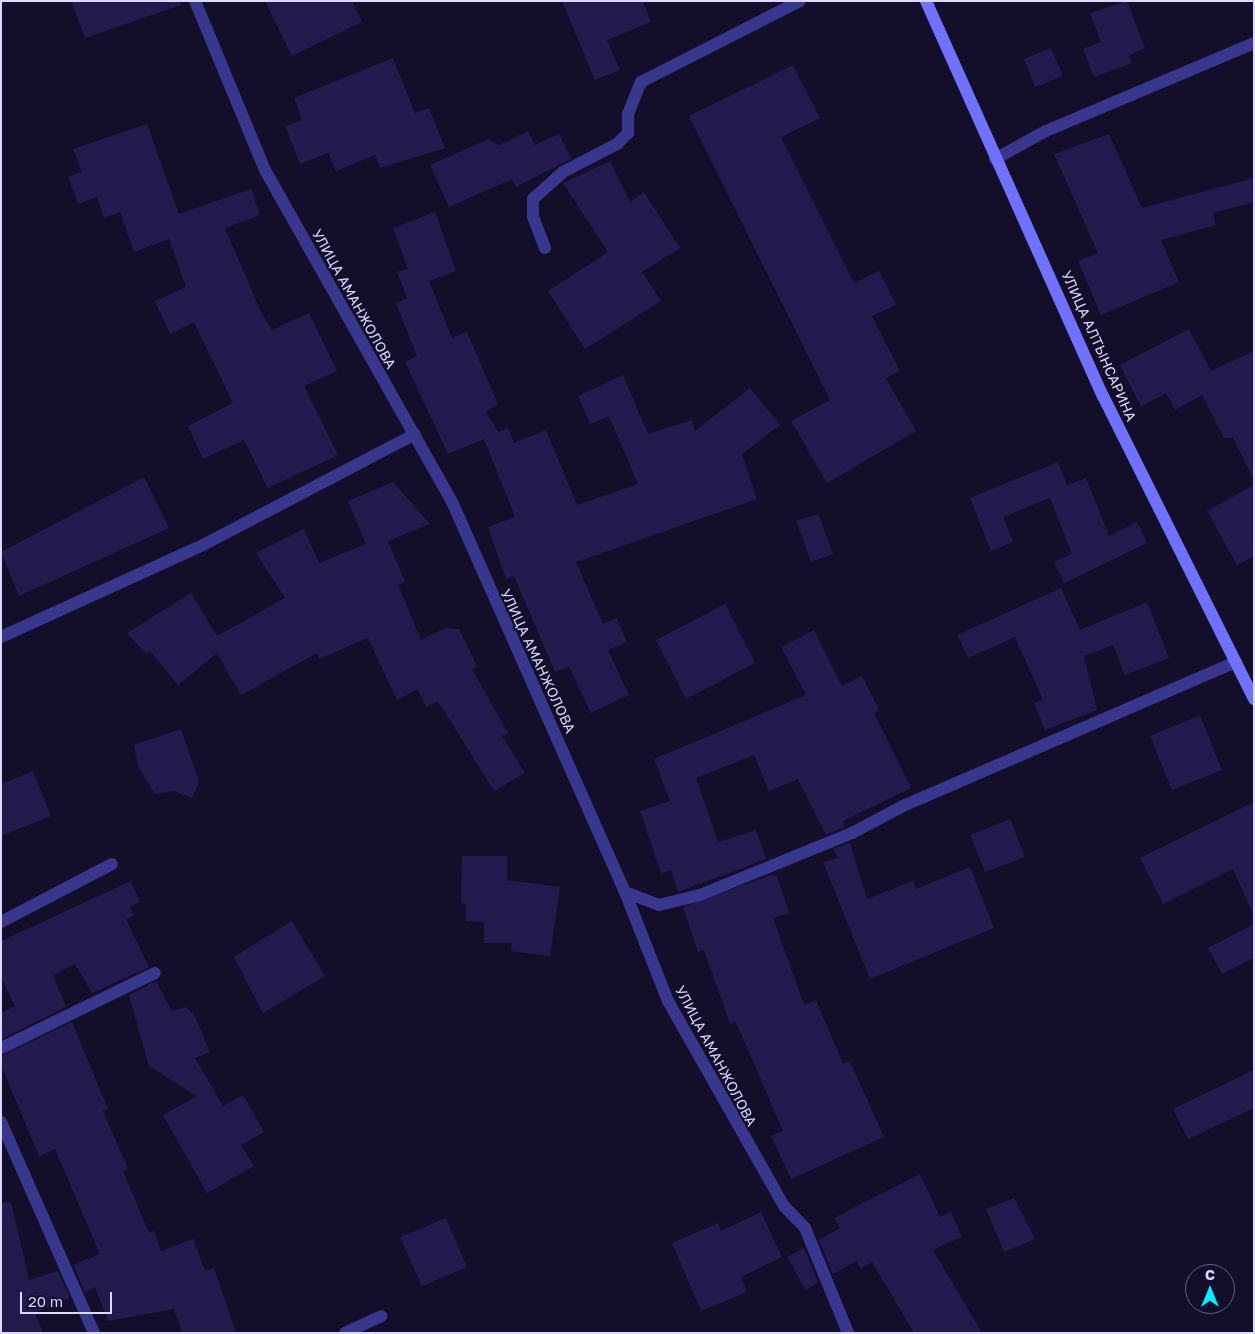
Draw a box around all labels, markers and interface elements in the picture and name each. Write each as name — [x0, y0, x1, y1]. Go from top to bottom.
street label: УЛИЦА АМАНЖОЛОВА — [309, 226, 399, 372]
street label: УЛИЦА АЛТЫНСАРИНА — [1058, 268, 1140, 424]
street label: УЛИЦА АМАНЖОЛОВА — [497, 586, 579, 736]
street label: УЛИЦА АМАНЖОЛОВА — [672, 983, 760, 1129]
north arrow — [1185, 1264, 1235, 1314]
text: С — [1205, 1266, 1215, 1283]
scale bar — [22, 1282, 115, 1314]
text: 20 m — [28, 1292, 63, 1310]

